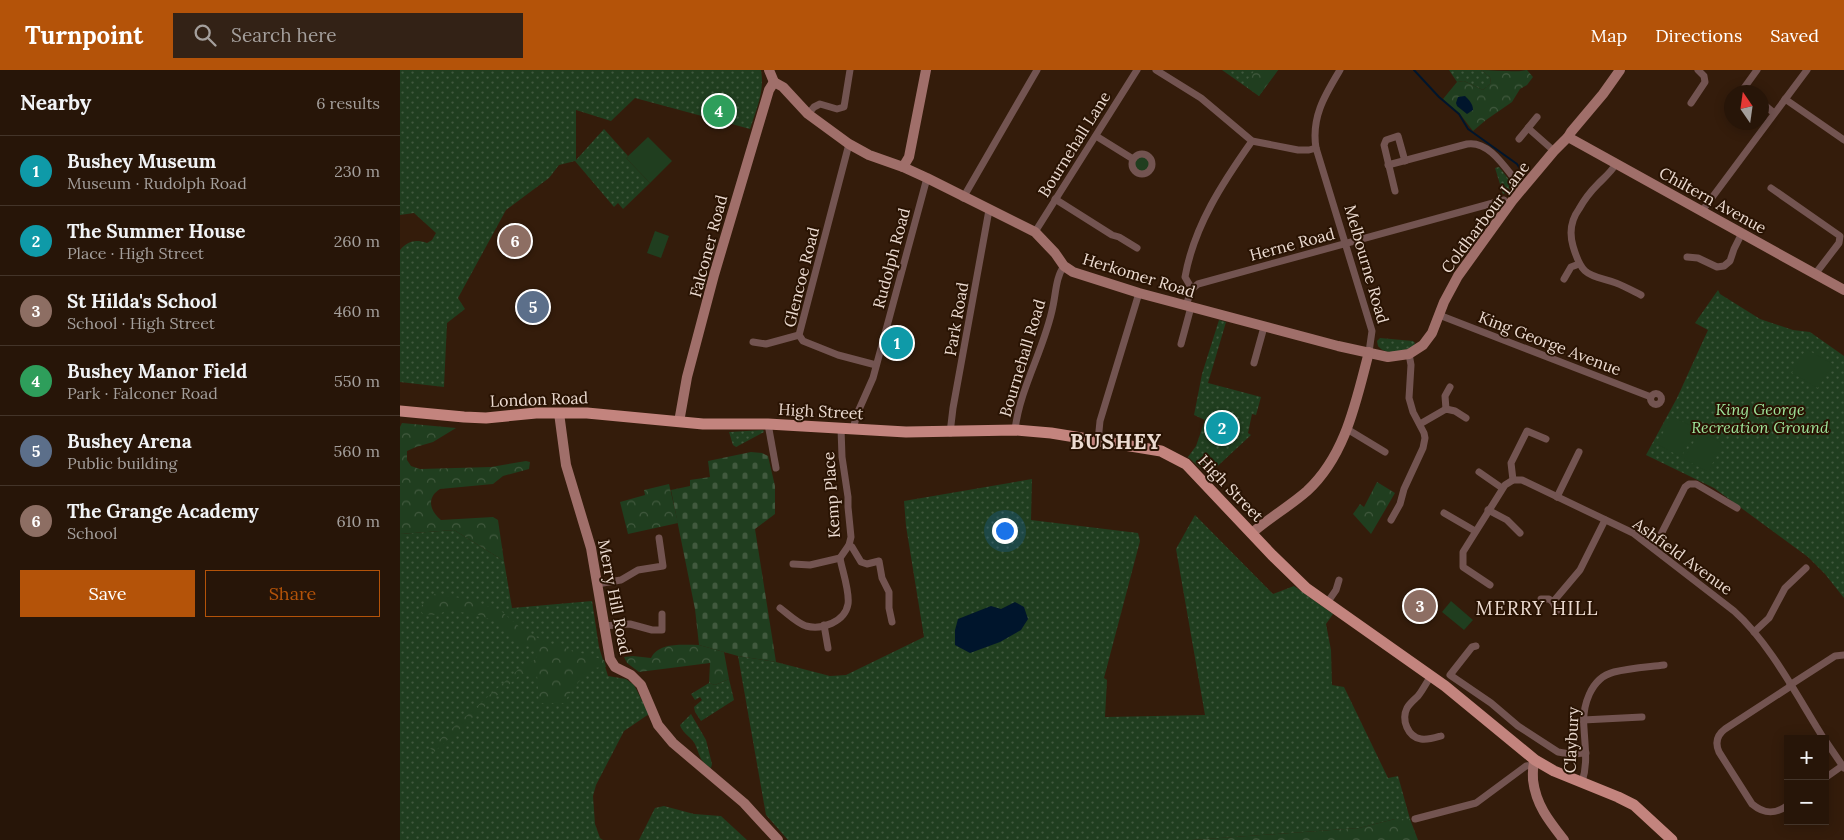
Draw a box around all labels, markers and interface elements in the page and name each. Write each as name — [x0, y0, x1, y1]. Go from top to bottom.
search box — [173, 13, 523, 58]
text: Turnpoint — [25, 20, 143, 51]
icon: search — [191, 21, 219, 49]
text: Search here — [231, 23, 337, 47]
text: Map — [1591, 24, 1627, 47]
text: Directions — [1655, 24, 1742, 47]
text: Saved — [1770, 24, 1819, 47]
north arrow — [1724, 85, 1769, 130]
street label: Bournehall Lane — [1033, 87, 1115, 201]
text: Nearby — [20, 89, 91, 116]
pin: 4 — [703, 92, 735, 130]
text: 6 results — [316, 93, 380, 113]
text: Bushey Museum — [67, 149, 216, 173]
street label: Coldharbour Lane — [1436, 157, 1534, 277]
text: 1 — [33, 161, 39, 181]
text: 230 m — [334, 161, 380, 181]
street label: Chiltern Avenue — [1656, 162, 1770, 238]
text: Museum · Rudolph Road — [67, 173, 247, 193]
street label: Falconer Road — [685, 192, 731, 299]
street label: Melbourne Road — [1341, 202, 1394, 326]
street label: Rudolph Road — [868, 205, 914, 311]
text: The Summer House — [67, 219, 245, 243]
pin: 6 — [499, 222, 531, 260]
street label: Herne Road — [1247, 223, 1337, 265]
street label: Glencoe Road — [779, 224, 823, 329]
text: 2 — [32, 231, 40, 251]
text: 260 m — [334, 231, 380, 251]
text: Place · High Street — [67, 243, 204, 263]
street label: Herkomer Road — [1080, 248, 1198, 302]
street label: Park Road — [940, 280, 972, 357]
pin: 5 — [517, 288, 549, 326]
text: St Hilda's School — [67, 289, 217, 313]
street label: Bournehall Road — [995, 296, 1050, 419]
text: 3 — [32, 301, 40, 321]
text: 460 m — [334, 301, 380, 321]
street label: King George Avenue — [1476, 307, 1624, 380]
text: School · High Street — [67, 313, 215, 333]
pin: 1 — [881, 324, 913, 362]
text: Bushey Manor Field — [67, 359, 247, 383]
text: 4 — [32, 371, 40, 391]
text: 550 m — [334, 371, 380, 391]
text: Park · Falconer Road — [67, 383, 218, 403]
street label: London Road — [490, 387, 589, 411]
street label: High Street — [778, 399, 865, 423]
park label: King George Recreation Ground — [1691, 399, 1829, 437]
pin: 2 — [1206, 409, 1238, 447]
district label: BUSHEY — [1070, 428, 1162, 455]
text: Bushey Arena — [67, 429, 192, 453]
text: 5 — [32, 441, 40, 461]
text: 560 m — [334, 441, 380, 461]
street label: High Street — [1194, 450, 1268, 526]
street label: Kemp Place — [818, 451, 844, 539]
text: Public building — [67, 453, 177, 473]
text: The Grange Academy — [67, 499, 259, 523]
text: 6 — [31, 511, 41, 531]
text: 610 m — [336, 511, 380, 531]
street label: Ashfield Avenue — [1629, 513, 1737, 599]
your location — [992, 518, 1018, 544]
text: School — [67, 523, 117, 543]
street label: Merry Hill Road — [594, 538, 636, 657]
button: Save — [20, 570, 195, 617]
button: Share — [205, 570, 380, 617]
pin: 3 — [1404, 587, 1436, 625]
district label: MERRY HILL — [1475, 596, 1599, 620]
street label: Claybury — [1559, 706, 1583, 774]
map controls — [1784, 735, 1829, 825]
button: + — [1784, 735, 1829, 780]
button: − — [1784, 780, 1829, 825]

